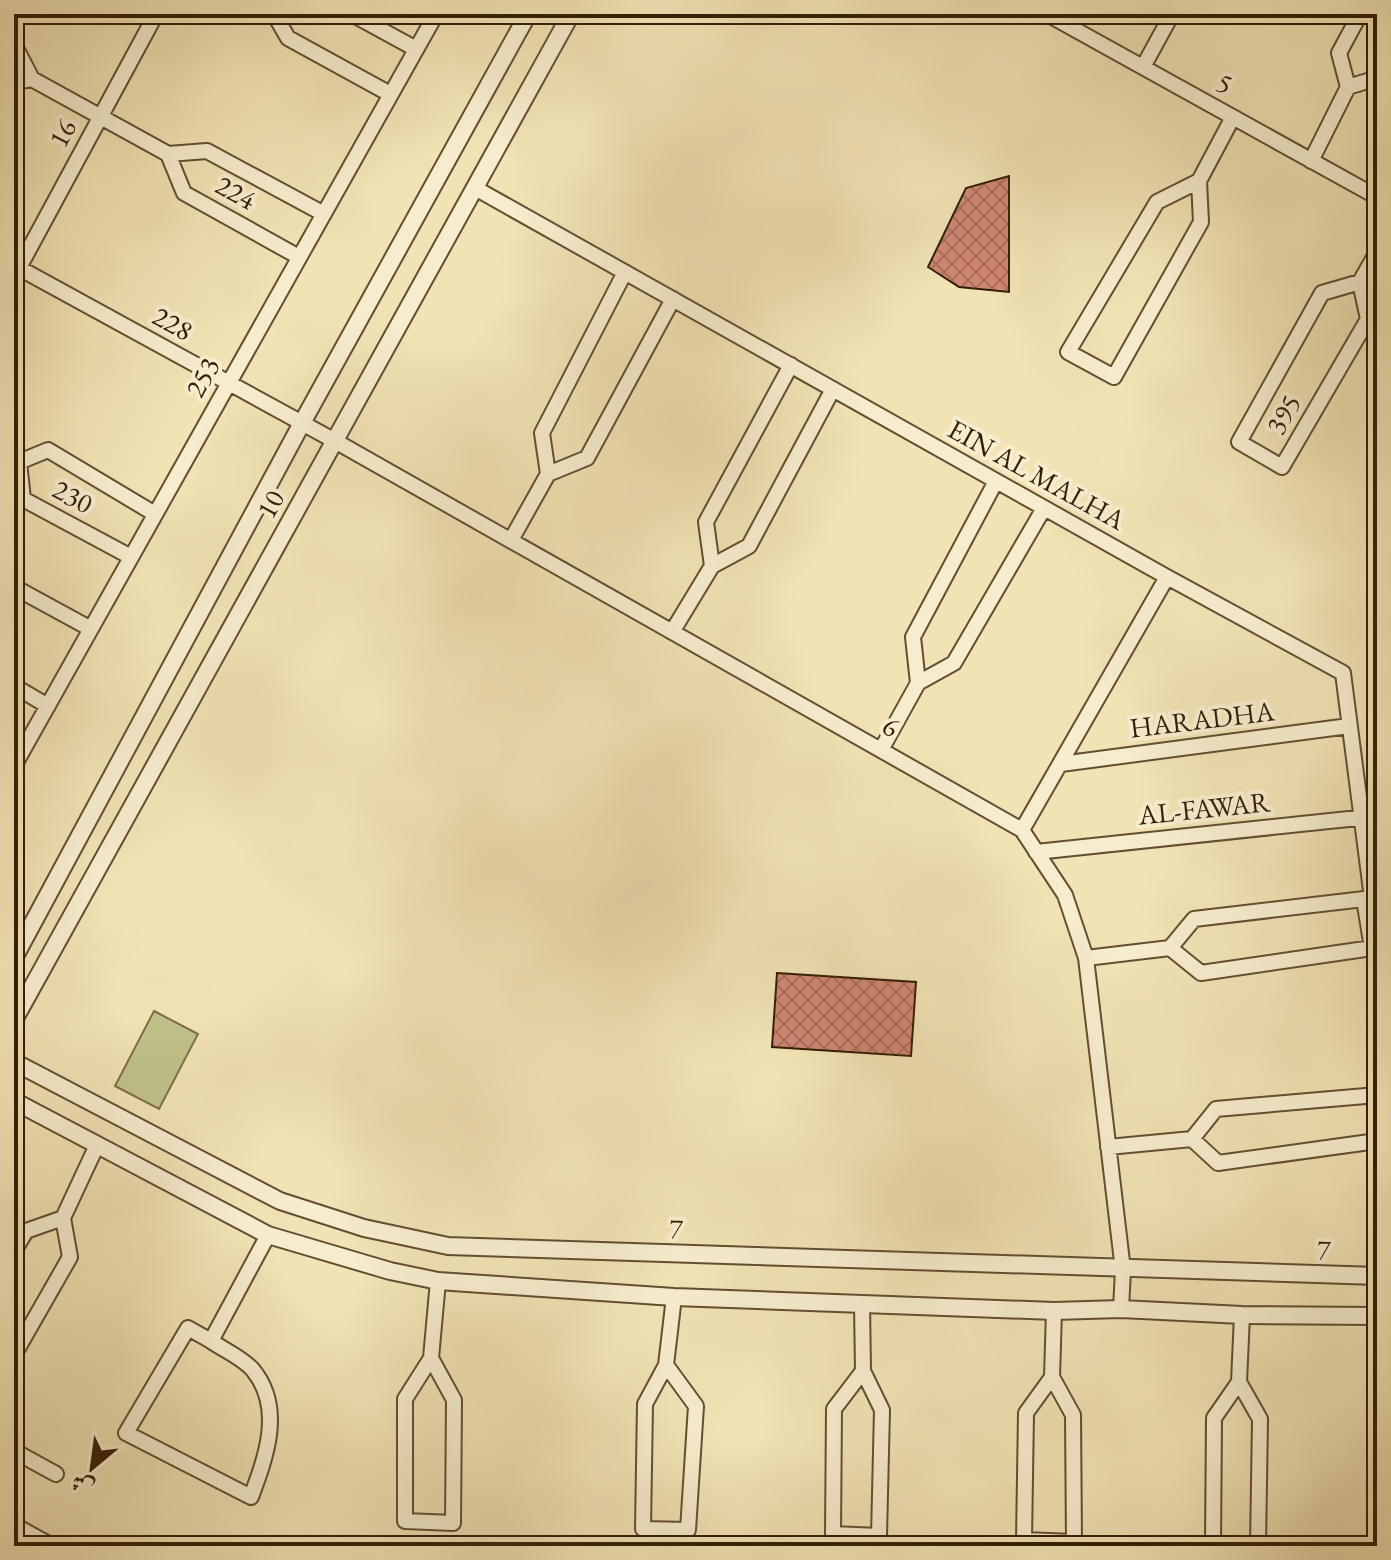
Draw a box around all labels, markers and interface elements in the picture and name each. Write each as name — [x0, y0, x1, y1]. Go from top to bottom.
street label: 5 — [1210, 64, 1240, 102]
street label: 16 — [40, 113, 84, 153]
street label: 224 — [210, 166, 263, 218]
street label: 228 — [147, 297, 199, 349]
street label: 253 — [176, 351, 228, 403]
street label: 395 — [1257, 388, 1309, 440]
street label: EIN AL MALHA — [942, 410, 1133, 538]
street label: 230 — [47, 471, 99, 521]
street label: 10 — [248, 484, 292, 524]
street label: HARADHA — [1128, 692, 1277, 746]
street label: 6 — [876, 707, 906, 745]
street label: AL-FAWAR — [1135, 783, 1273, 833]
street label: 7 — [669, 1210, 684, 1246]
street label: 7 — [1317, 1231, 1332, 1267]
north arrow — [52, 1428, 132, 1508]
text: ش — [66, 1467, 99, 1503]

